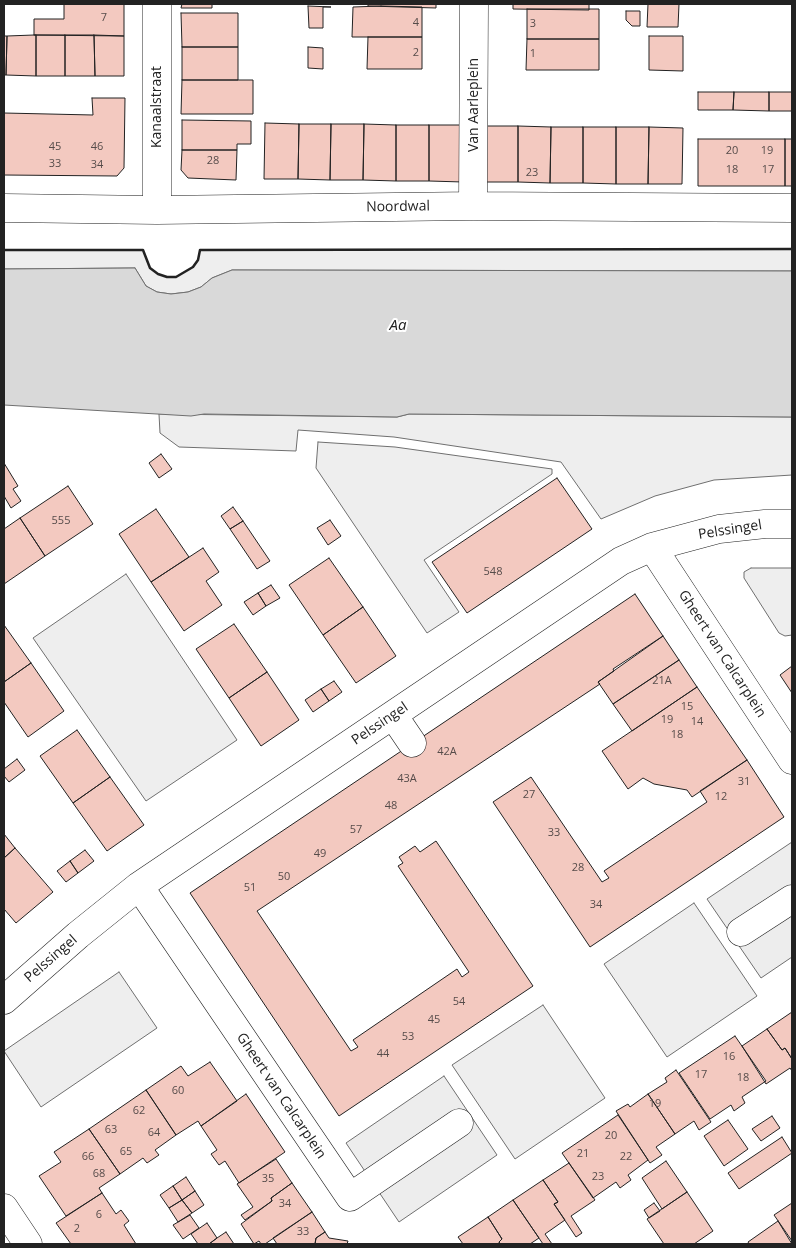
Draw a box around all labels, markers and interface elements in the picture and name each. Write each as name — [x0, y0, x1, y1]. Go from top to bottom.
house number: 7 — [101, 11, 107, 25]
house number: 4 — [413, 16, 419, 30]
house number: 3 — [530, 17, 536, 31]
house number: 2 — [413, 46, 419, 60]
house number: 1 — [530, 47, 536, 61]
street label: Van Aarleplein — [466, 58, 482, 152]
street label: Kanaalstraat — [149, 66, 165, 148]
house number: 45 — [49, 140, 61, 154]
house number: 46 — [91, 140, 103, 154]
house number: 20 — [726, 144, 738, 158]
house number: 19 — [761, 144, 773, 158]
house number: 28 — [207, 154, 219, 168]
house number: 33 — [49, 157, 61, 171]
house number: 34 — [91, 158, 103, 172]
house number: 18 — [726, 163, 738, 177]
house number: 17 — [762, 163, 774, 177]
house number: 23 — [526, 166, 538, 180]
street label: Noordwal — [366, 198, 430, 216]
water label: Aa — [390, 317, 406, 335]
house number: 555 — [52, 514, 70, 528]
street label: Pelssingel — [697, 517, 763, 543]
house number: 548 — [484, 565, 502, 579]
street label: Gheert van Calcarplein — [675, 587, 769, 721]
house number: 21A — [652, 674, 672, 688]
street label: Pelssingel — [349, 699, 411, 749]
house number: 15 — [681, 700, 693, 714]
house number: 19 — [661, 713, 673, 727]
house number: 14 — [691, 715, 703, 729]
house number: 18 — [671, 728, 683, 742]
house number: 42A — [437, 745, 457, 759]
house number: 43A — [397, 772, 417, 786]
house number: 31 — [738, 775, 750, 789]
house number: 27 — [523, 788, 535, 802]
house number: 12 — [715, 790, 727, 804]
house number: 48 — [385, 799, 397, 813]
house number: 57 — [350, 823, 362, 837]
house number: 33 — [548, 826, 560, 840]
house number: 49 — [314, 847, 326, 861]
house number: 28 — [572, 861, 584, 875]
house number: 50 — [278, 870, 290, 884]
house number: 51 — [244, 881, 256, 895]
house number: 34 — [590, 898, 602, 912]
street label: Pelssingel — [21, 932, 81, 986]
house number: 54 — [453, 995, 465, 1009]
house number: 45 — [428, 1013, 440, 1027]
street label: Gheert van Calcarplein — [233, 1030, 329, 1162]
house number: 53 — [402, 1030, 414, 1044]
house number: 44 — [377, 1047, 389, 1061]
house number: 16 — [723, 1050, 735, 1064]
house number: 17 — [695, 1068, 707, 1082]
house number: 18 — [737, 1071, 749, 1085]
house number: 60 — [172, 1084, 184, 1098]
house number: 19 — [649, 1097, 661, 1111]
house number: 62 — [133, 1104, 145, 1118]
house number: 63 — [105, 1123, 117, 1137]
house number: 64 — [148, 1126, 160, 1140]
house number: 20 — [605, 1129, 617, 1143]
house number: 65 — [120, 1145, 132, 1159]
house number: 21 — [577, 1147, 589, 1161]
house number: 66 — [82, 1150, 94, 1164]
house number: 22 — [620, 1150, 632, 1164]
house number: 68 — [93, 1167, 105, 1181]
house number: 23 — [592, 1170, 604, 1184]
house number: 35 — [262, 1172, 274, 1186]
house number: 34 — [279, 1197, 291, 1211]
house number: 6 — [96, 1208, 102, 1222]
house number: 2 — [74, 1222, 80, 1236]
house number: 33 — [297, 1225, 309, 1239]

